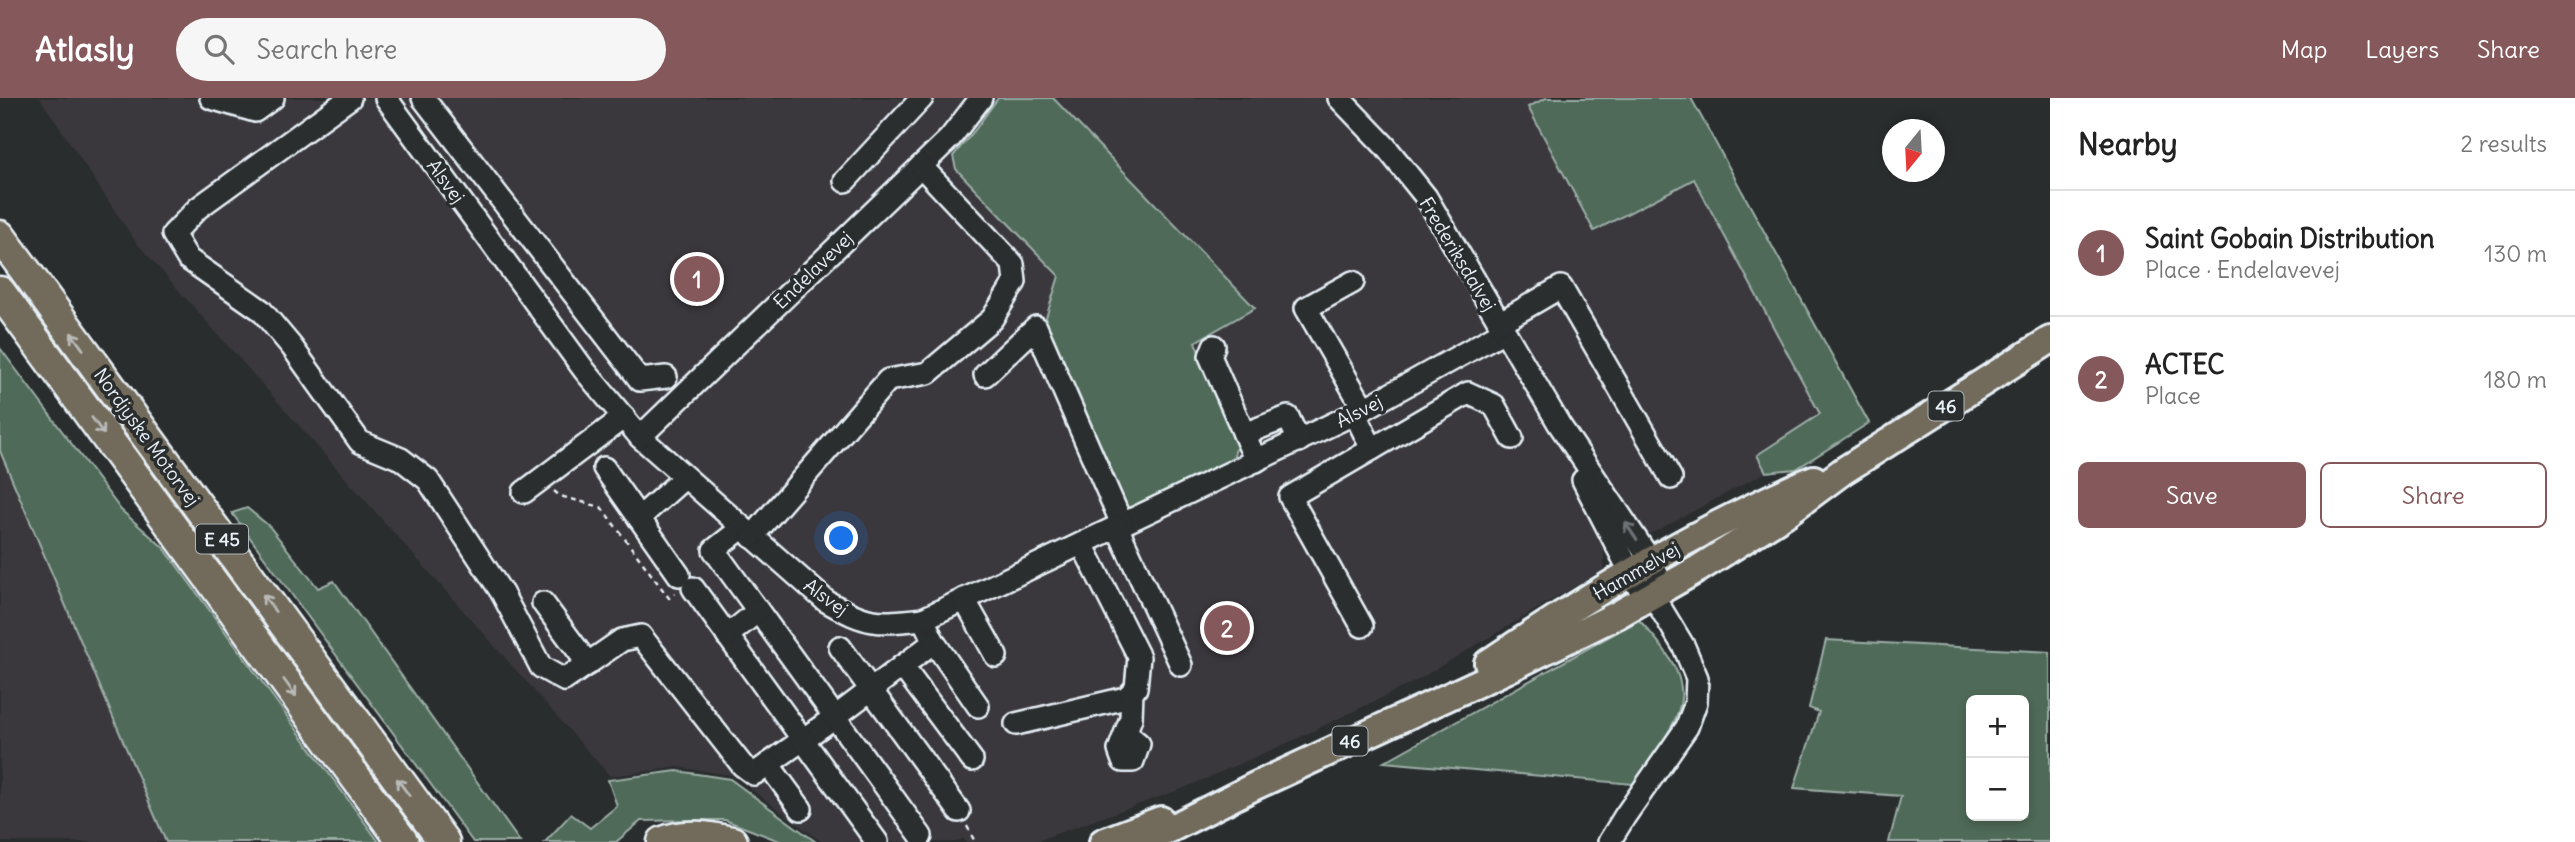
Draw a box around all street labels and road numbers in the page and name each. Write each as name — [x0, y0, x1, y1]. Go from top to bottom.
street label: Alsvej — [422, 154, 470, 208]
street label: Frederiksdalvej — [1414, 193, 1502, 315]
street label: Endelavevej — [768, 226, 858, 314]
street label: Nordjyske Motorvej — [89, 363, 205, 511]
street label: Alsvej — [1332, 389, 1386, 433]
road number: 46 — [1928, 392, 1964, 420]
road number: E 45 — [196, 524, 248, 554]
street label: Hammelvej — [1588, 537, 1684, 605]
street label: Alsvej — [799, 573, 853, 621]
road number: 46 — [1332, 726, 1368, 756]

